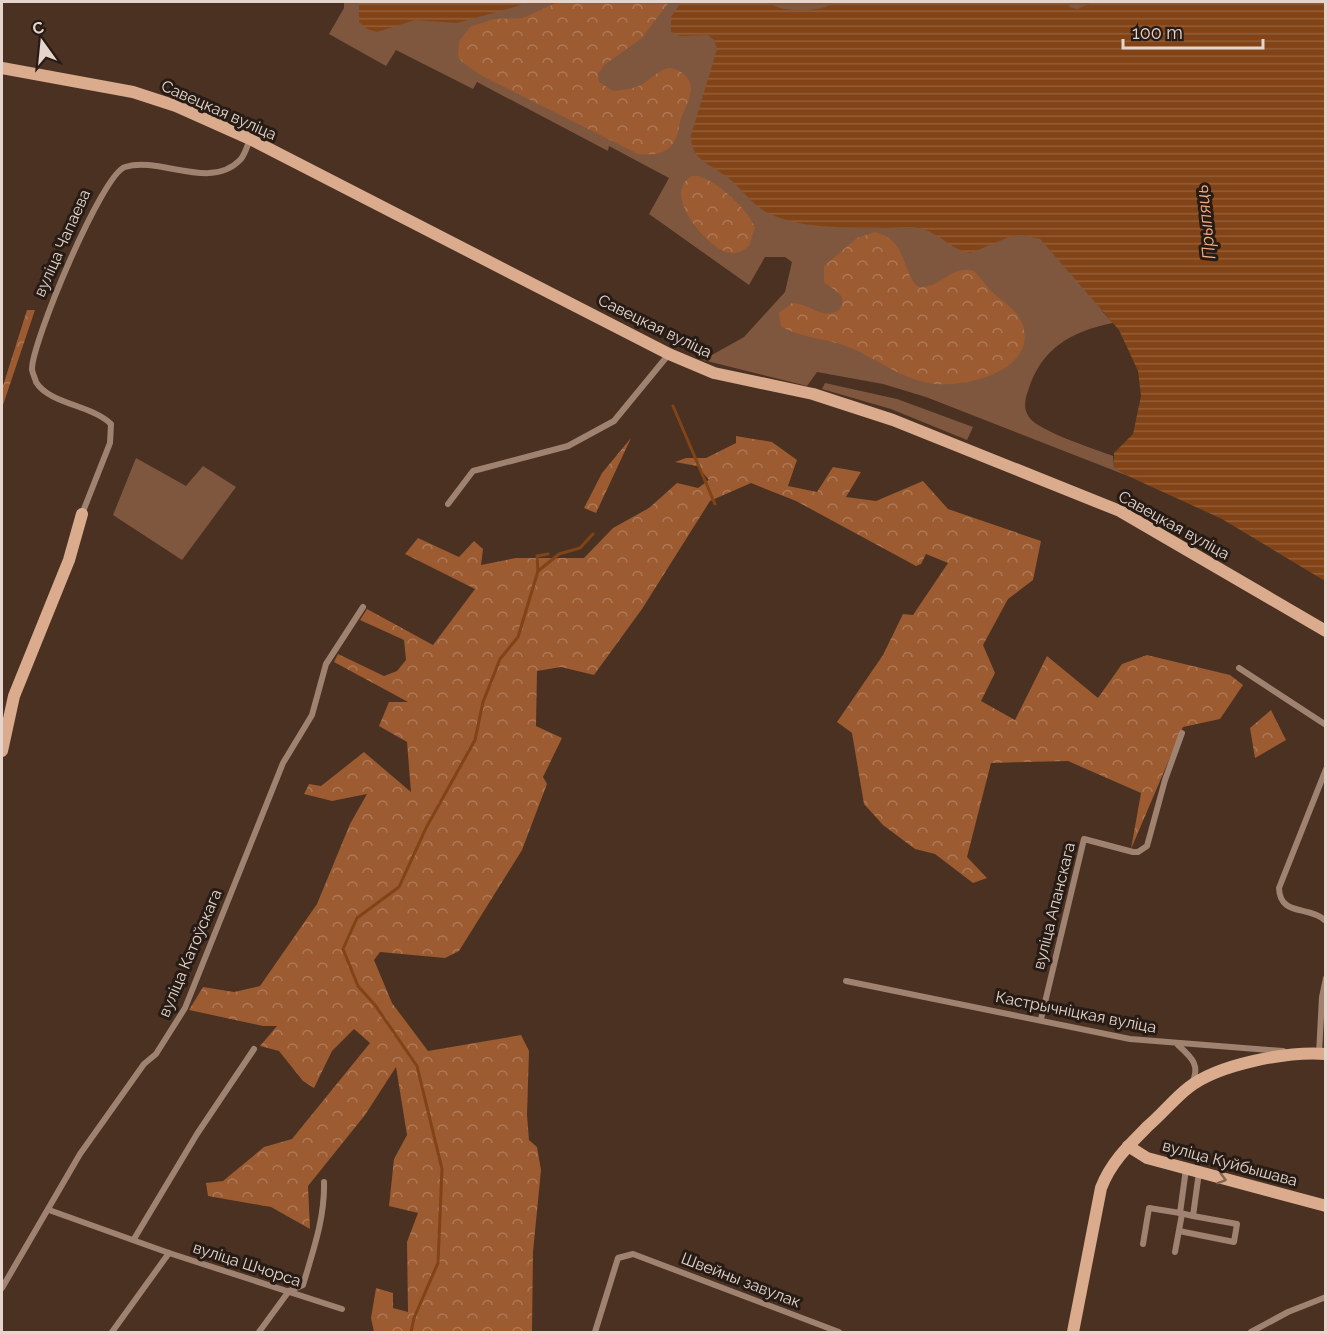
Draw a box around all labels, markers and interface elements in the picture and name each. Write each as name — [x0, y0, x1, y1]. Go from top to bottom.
north arrow — [12, 12, 72, 72]
scale bar — [1123, 12, 1262, 50]
text: С — [30, 17, 46, 39]
text: 100 m — [1132, 22, 1183, 43]
street label: Савецкая вуліца — [158, 76, 280, 144]
water label: Прыпяць — [1191, 183, 1219, 261]
street label: вуліца Чапаева — [30, 186, 94, 300]
street label: Савецкая вуліца — [595, 290, 715, 362]
street label: Савецкая вуліца — [1115, 487, 1233, 563]
street label: вуліца Апанскага — [1029, 840, 1079, 972]
street label: вуліца Катоўскага — [155, 886, 225, 1020]
street label: Кастрычніцкая вуліца — [994, 987, 1158, 1037]
street label: вуліца Куйбышава — [1160, 1136, 1300, 1190]
one-way arrow — [1216, 1172, 1227, 1184]
street label: вуліца Шчорса — [191, 1238, 303, 1290]
street label: Швейны завулак — [679, 1248, 803, 1312]

